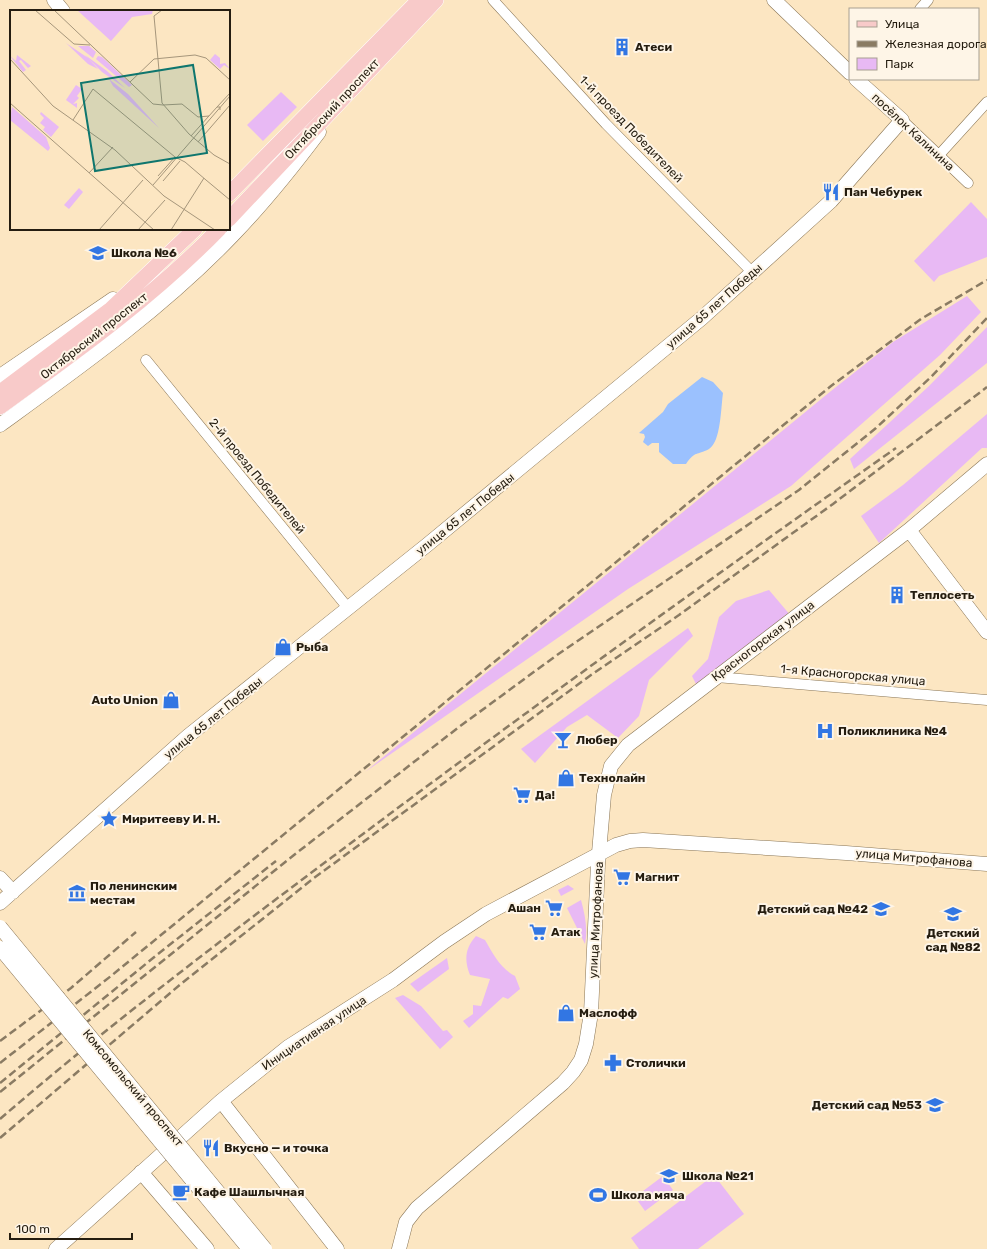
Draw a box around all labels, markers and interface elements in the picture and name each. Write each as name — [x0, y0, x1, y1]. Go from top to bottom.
legend — [849, 8, 979, 80]
inset map — [10, 10, 230, 230]
text: Улица — [885, 17, 919, 31]
building icon: Атеси — [612, 37, 632, 57]
text: Железная дорога — [885, 37, 987, 51]
place label: Атеси — [635, 40, 672, 54]
street label: Октябрьский проспект — [282, 56, 382, 162]
text: Парк — [885, 57, 914, 71]
street label: 1-й проезд Победителей — [576, 73, 686, 185]
street label: посёлок Калинина — [869, 90, 957, 174]
restaurant icon: Пан Чебурек — [821, 182, 841, 202]
place label: Пан Чебурек — [844, 185, 923, 199]
school or university icon: Школа №6 — [88, 243, 108, 263]
place label: Школа №6 — [111, 246, 177, 260]
street label: улица 65 лет Победы — [663, 261, 765, 351]
street label: Октябрьский проспект — [38, 290, 150, 382]
street label: 2-й проезд Победителей — [206, 415, 308, 537]
street label: улица 65 лет Победы — [413, 470, 517, 558]
building icon: Теплосеть — [887, 585, 907, 605]
place label: Теплосеть — [910, 588, 975, 602]
street label: Красногорская улица — [709, 598, 817, 684]
shop icon: Рыба — [273, 637, 293, 657]
place label: Рыба — [296, 640, 328, 654]
street label: 1-я Красногорская улица — [780, 662, 926, 688]
street label: улица 65 лет Победы — [161, 674, 265, 762]
shop icon: Auto Union — [161, 690, 181, 710]
place label: Auto Union — [91, 693, 158, 707]
hospital icon: Поликлиника №4 — [815, 721, 835, 741]
place label: Поликлиника №4 — [838, 724, 947, 738]
bar icon: Любер — [553, 730, 573, 750]
place label: Любер — [576, 733, 618, 747]
shop icon: Технолайн — [556, 768, 576, 788]
place label: Технолайн — [579, 771, 646, 785]
supermarket icon: Да! — [512, 785, 532, 805]
place label: Да! — [535, 788, 555, 802]
place icon: Миритееву И. Н. — [99, 809, 119, 829]
place label: Миритееву И. Н. — [122, 812, 220, 826]
street label: улица Митрофанова — [855, 846, 973, 870]
street label: улица Митрофанова — [586, 861, 606, 979]
supermarket icon: Магнит — [612, 867, 632, 887]
place label: Магнит — [635, 870, 680, 884]
place label: По ленинским местам — [90, 879, 177, 907]
museum icon: По ленинским местам — [67, 883, 87, 903]
supermarket icon: Ашан — [544, 898, 564, 918]
school or university icon: Детский сад №42 — [871, 899, 891, 919]
place label: Ашан — [508, 901, 541, 915]
place label: Детский сад №42 — [757, 902, 868, 916]
school or university icon: Детский сад №82 — [943, 904, 963, 924]
supermarket icon: Атак — [528, 922, 548, 942]
place label: Атак — [551, 925, 581, 939]
place label: Детский сад №82 — [925, 926, 981, 954]
street label: Инициативная улица — [259, 993, 369, 1073]
shop icon: Маслофф — [556, 1003, 576, 1023]
place label: Маслофф — [579, 1006, 638, 1020]
street label: Комсомольский проспект — [80, 1027, 186, 1149]
pharmacy icon: Столички — [603, 1053, 623, 1073]
place label: Столички — [626, 1056, 686, 1070]
school or university icon: Детский сад №53 — [925, 1095, 945, 1115]
place label: Детский сад №53 — [812, 1098, 922, 1112]
restaurant icon: Вкусно — и точка — [201, 1138, 221, 1158]
place label: Вкусно — и точка — [224, 1141, 329, 1155]
school or university icon: Школа №21 — [659, 1166, 679, 1186]
place label: Школа №21 — [682, 1169, 754, 1183]
cafe icon: Кафе Шашлычная — [171, 1182, 191, 1202]
place label: Кафе Шашлычная — [194, 1185, 304, 1199]
sports icon: Школа мяча — [588, 1185, 608, 1205]
place label: Школа мяча — [611, 1188, 685, 1202]
scale bar — [10, 1215, 132, 1241]
text: 100 m — [16, 1222, 50, 1236]

